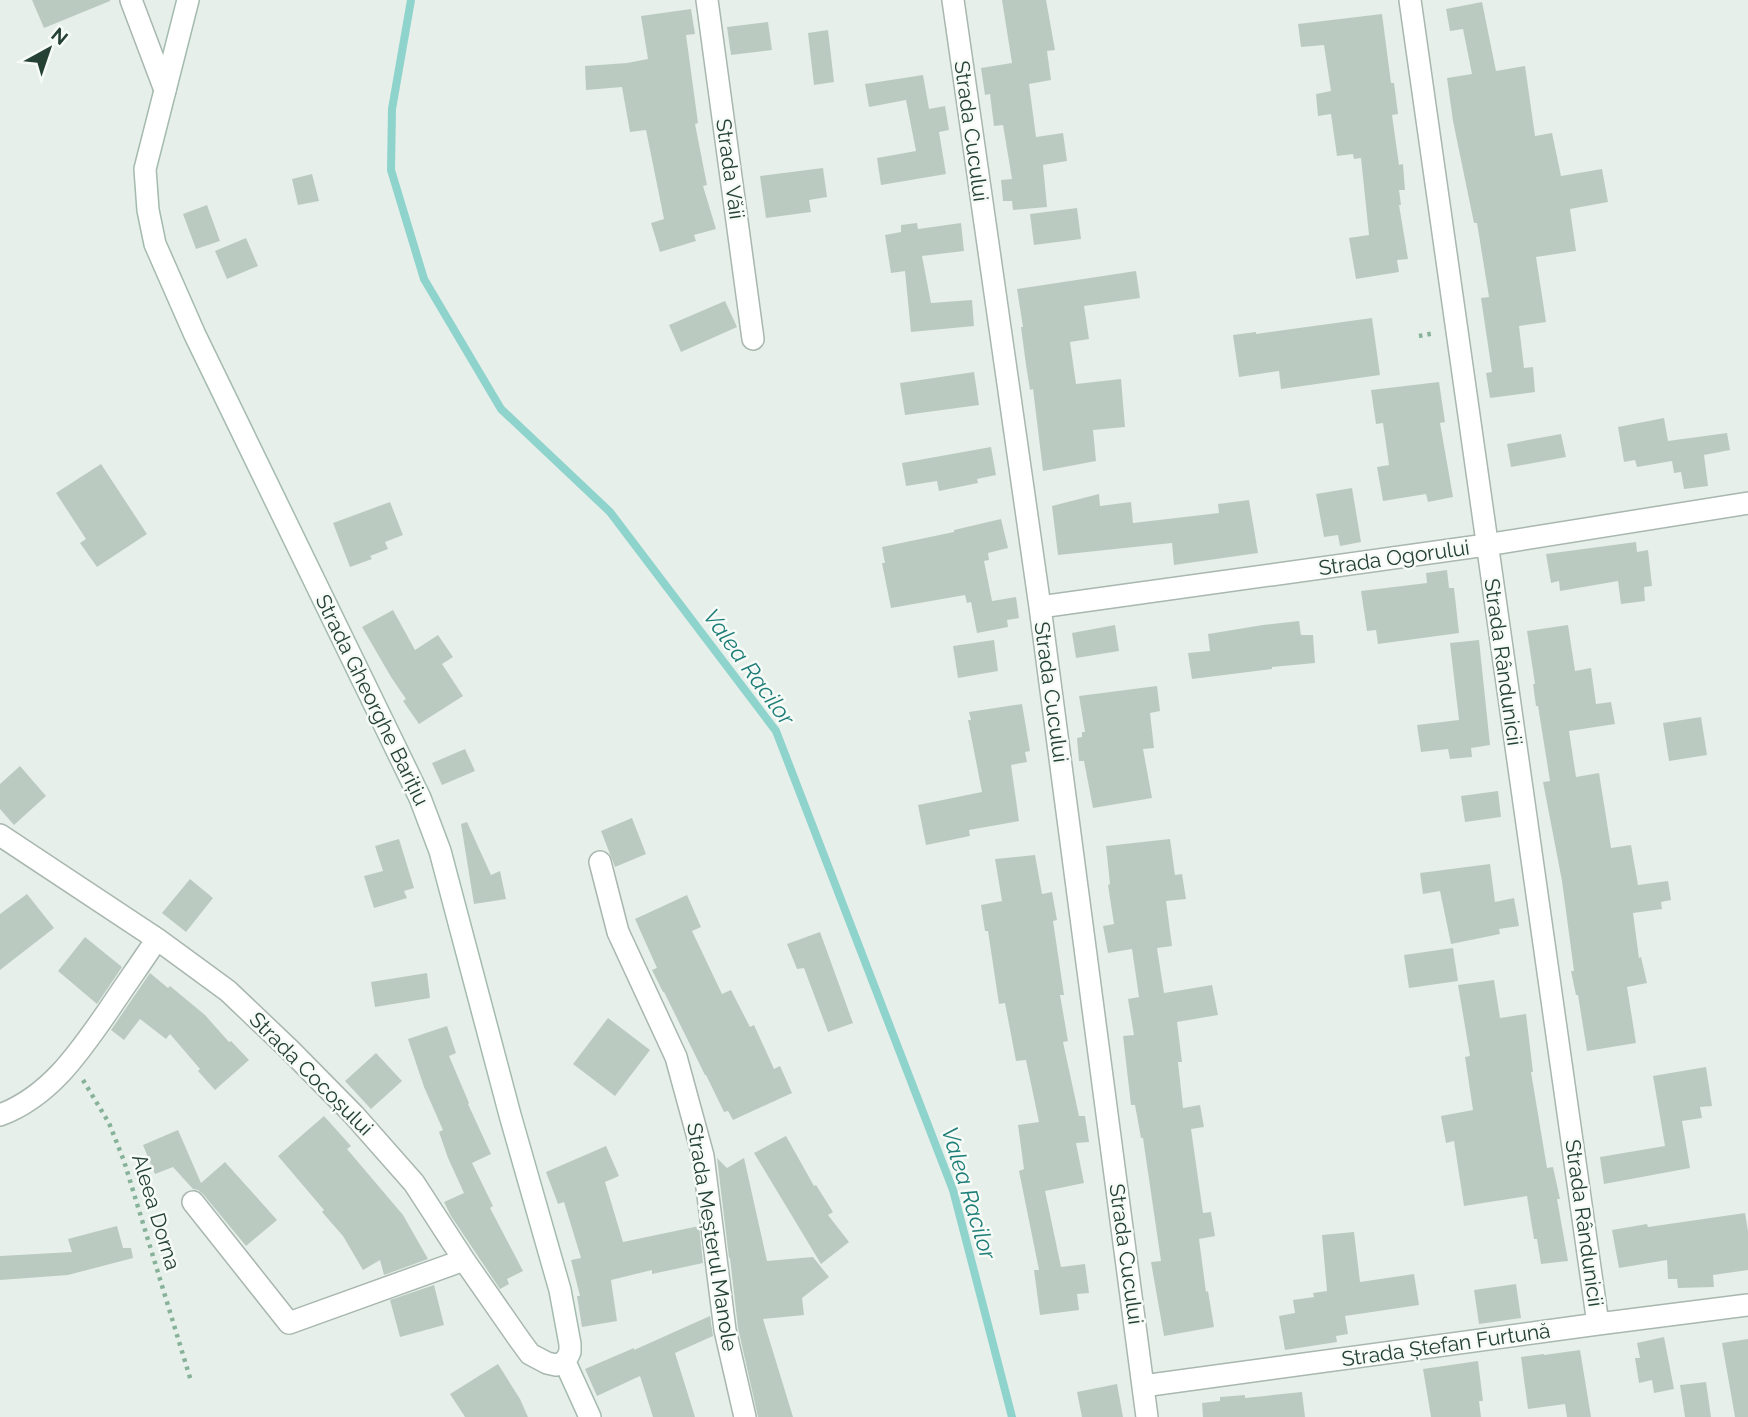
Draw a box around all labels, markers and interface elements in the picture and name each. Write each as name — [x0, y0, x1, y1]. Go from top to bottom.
north arrow — [14, 14, 84, 84]
text: N — [47, 23, 73, 49]
street label: Strada Cucului — [949, 59, 994, 203]
street label: Strada Văii — [711, 117, 750, 221]
street label: Strada Ogorului — [1317, 535, 1471, 580]
street label: Strada Rândunicii — [1479, 577, 1528, 747]
street label: Strada Gheorghe Barițiu — [310, 590, 434, 809]
water label: Valea Racilor — [698, 603, 801, 731]
street label: Strada Cucului — [1029, 620, 1074, 764]
street label: Strada Cocoșului — [244, 1007, 378, 1141]
street label: Strada Meșterul Manole — [682, 1121, 743, 1353]
water label: Valea Racilor — [937, 1123, 1003, 1263]
street label: Strada Rândunicii — [1560, 1138, 1609, 1308]
street label: Aleea Dorna — [127, 1151, 186, 1273]
street label: Strada Cucului — [1104, 1182, 1149, 1326]
street label: Strada Ștefan Furtună — [1340, 1317, 1552, 1372]

